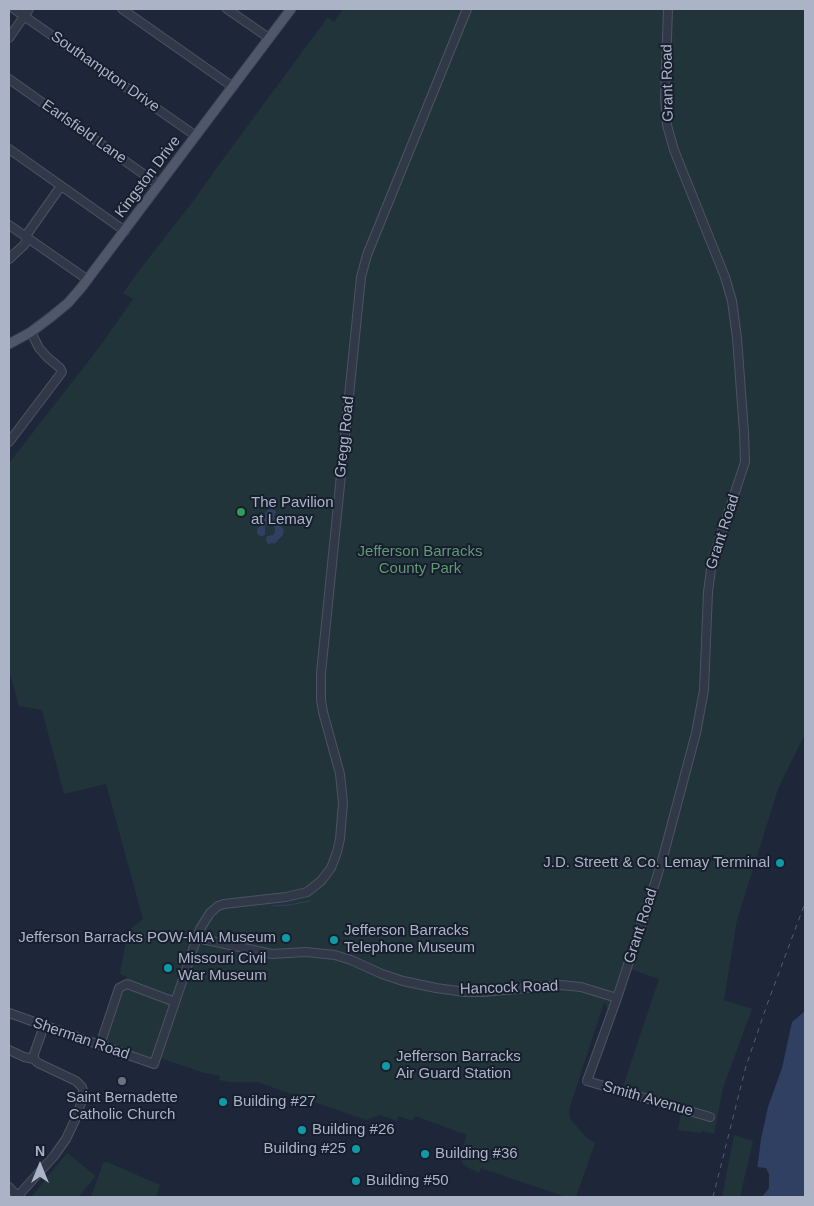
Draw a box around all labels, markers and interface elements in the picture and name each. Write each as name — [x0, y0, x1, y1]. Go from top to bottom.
street label: Southampton Drive — [47, 28, 163, 116]
street label: Grant Road — [658, 44, 678, 122]
street label: Earlsfield Lane — [38, 96, 130, 168]
street label: Kingston Drive — [111, 133, 185, 221]
street label: Gregg Road — [332, 395, 358, 479]
street label: Grant Road — [702, 492, 744, 572]
place label: The Pavilion at Lemay — [251, 494, 334, 529]
marker: The Pavilion at Lemay — [235, 506, 247, 518]
park label: Jefferson Barracks County Park — [358, 543, 482, 578]
place label: J.D. Streett & Co. Lemay Terminal — [543, 854, 770, 872]
marker: J.D. Streett & Co. Lemay Terminal — [774, 857, 786, 869]
street label: Grant Road — [620, 886, 662, 966]
place label: Jefferson Barracks Telephone Museum — [344, 922, 475, 957]
place label: Jefferson Barracks POW-MIA Museum — [18, 929, 276, 947]
marker: Jefferson Barracks POW-MIA Museum — [280, 932, 292, 944]
marker: Jefferson Barracks Telephone Museum — [328, 934, 340, 946]
place label: Missouri Civil War Museum — [178, 950, 267, 985]
marker: Missouri Civil War Museum — [162, 962, 174, 974]
street label: Hancock Road — [460, 977, 558, 999]
street label: Sherman Road — [30, 1014, 132, 1064]
place label: Jefferson Barracks Air Guard Station — [396, 1048, 521, 1083]
marker: Jefferson Barracks Air Guard Station — [380, 1060, 392, 1072]
marker: Saint Bernadette Catholic Church — [116, 1075, 128, 1087]
street label: Smith Avenue — [601, 1078, 695, 1120]
place label: Saint Bernadette Catholic Church — [66, 1089, 178, 1124]
place label: Building #27 — [233, 1093, 316, 1111]
marker: Building #27 — [217, 1096, 229, 1108]
place label: Building #26 — [312, 1121, 395, 1139]
marker: Building #26 — [296, 1124, 308, 1136]
place label: Building #25 — [263, 1140, 346, 1158]
north arrow — [15, 1141, 65, 1191]
text: N — [35, 1143, 45, 1159]
marker: Building #25 — [350, 1143, 362, 1155]
place label: Building #36 — [435, 1145, 518, 1163]
marker: Building #36 — [419, 1148, 431, 1160]
place label: Building #50 — [366, 1172, 449, 1190]
marker: Building #50 — [350, 1175, 362, 1187]

